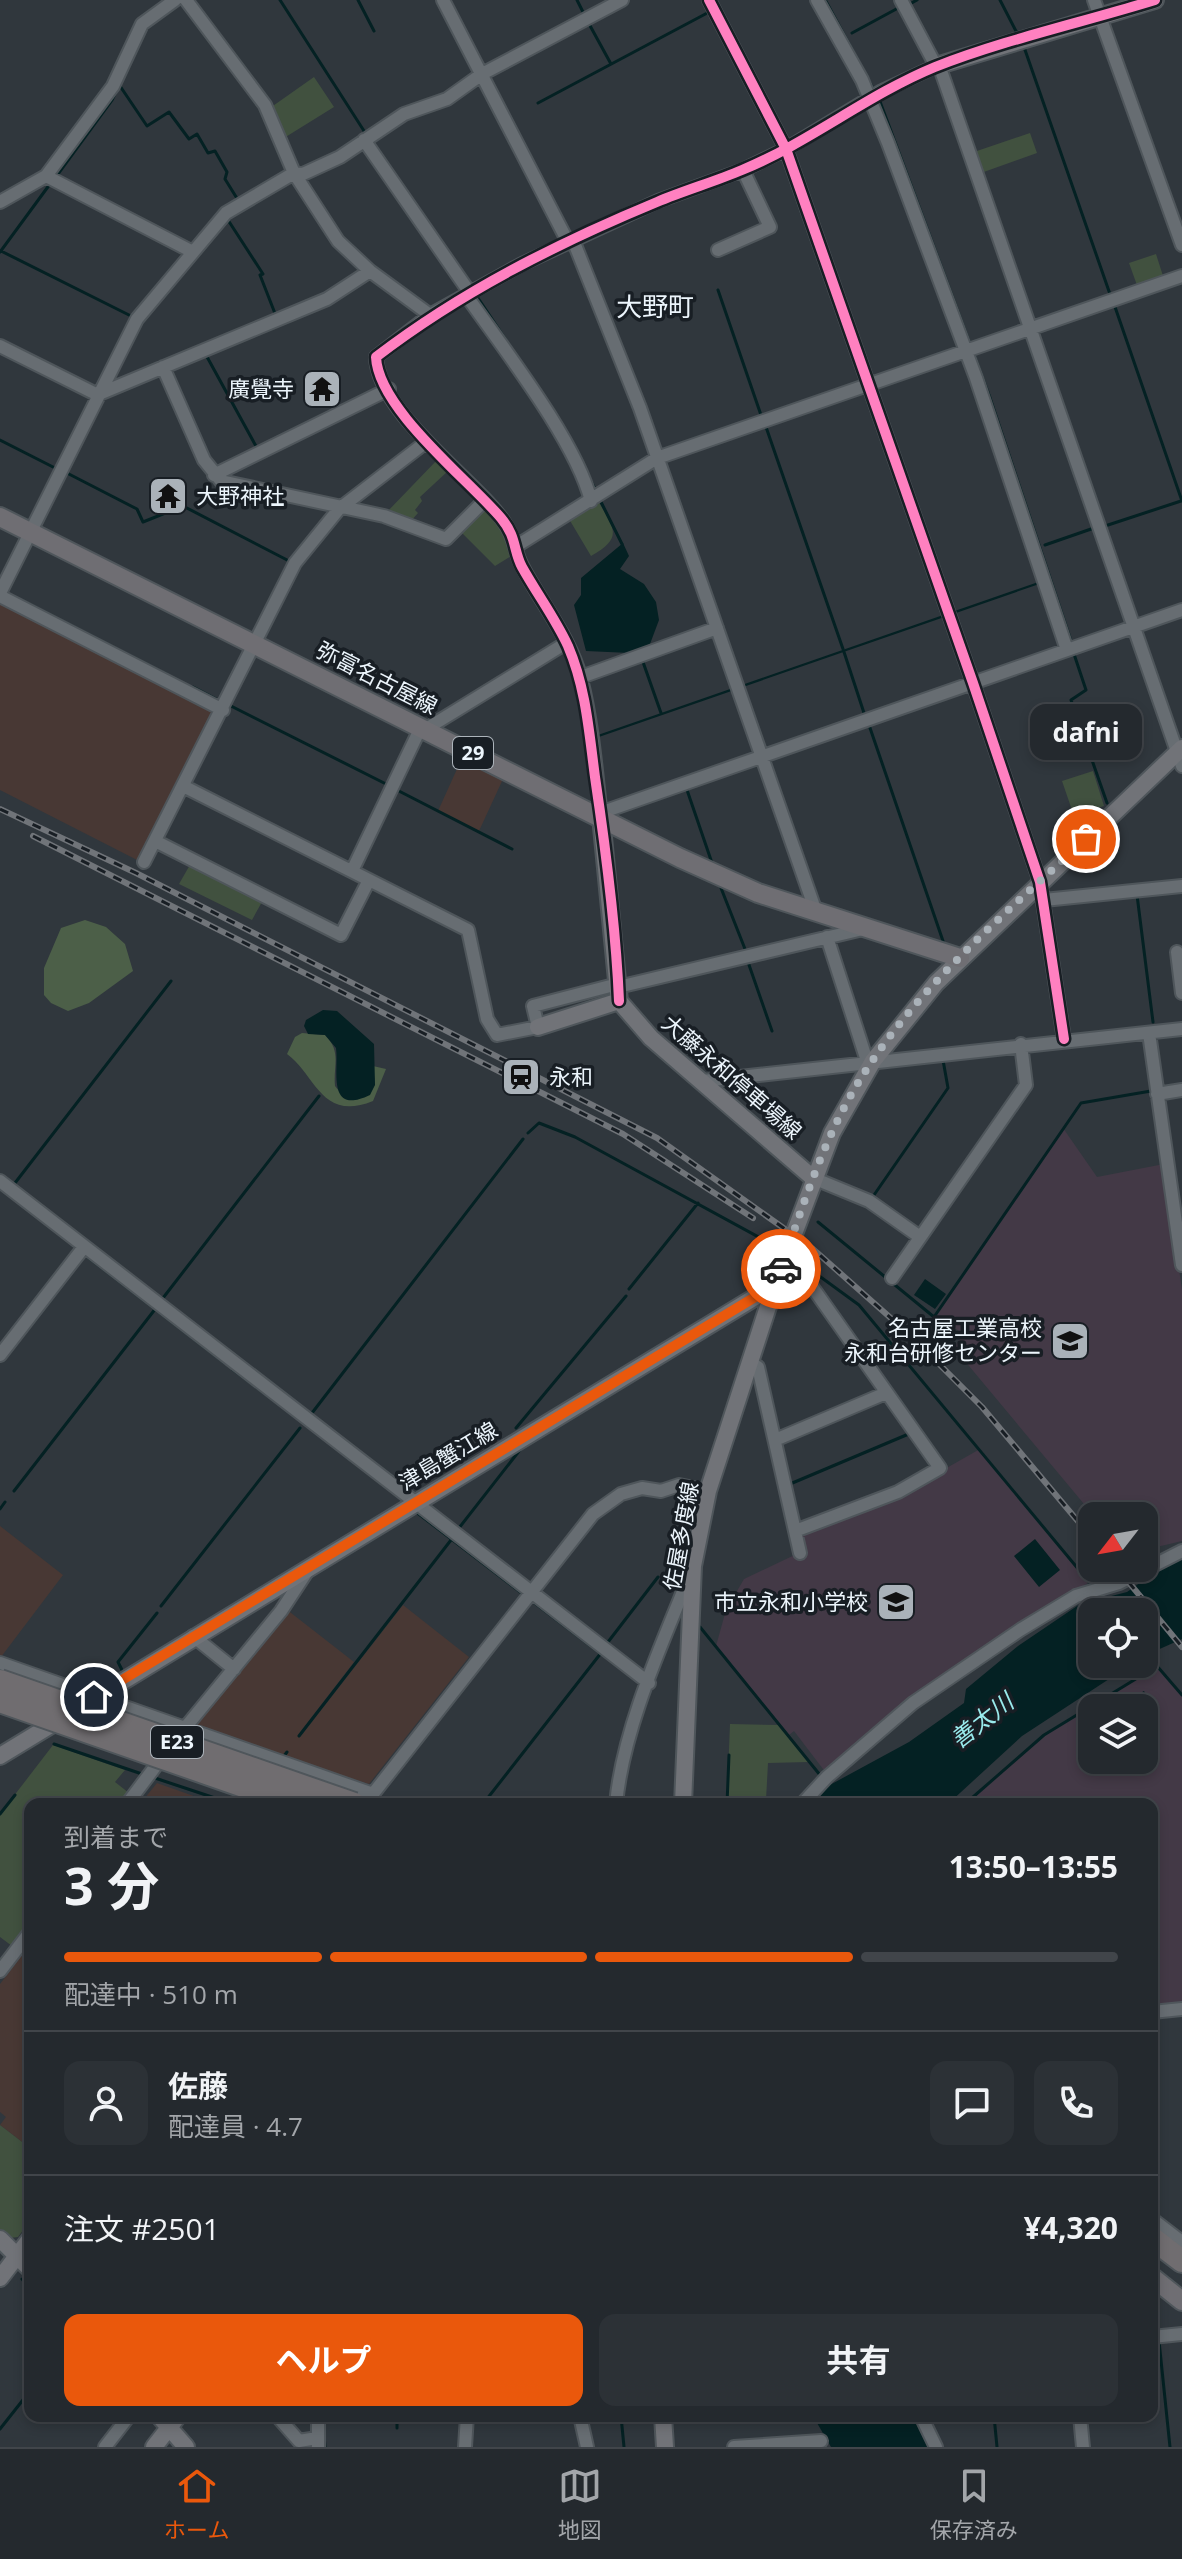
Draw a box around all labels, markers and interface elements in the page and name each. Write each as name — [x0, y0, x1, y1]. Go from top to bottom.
district label: 大野町 — [616, 288, 694, 324]
temple icon: 廣覺寺 — [301, 368, 343, 410]
place label: 廣覺寺 — [228, 373, 294, 403]
temple icon: 大野神社 — [147, 475, 189, 517]
place label: 大野神社 — [196, 480, 284, 510]
street label: 弥富名古屋線 — [312, 634, 443, 720]
callout: dafni — [1030, 703, 1142, 759]
text: dafni — [1052, 714, 1120, 750]
road number: 29 — [453, 737, 493, 769]
pin — [1052, 805, 1120, 873]
icon: bag — [1064, 817, 1108, 861]
street label: 大藤永和停車場線 — [656, 1007, 809, 1145]
station icon: 永和 — [500, 1056, 542, 1098]
place label: 永和 — [549, 1061, 593, 1091]
courier — [741, 1229, 821, 1309]
icon: car — [759, 1247, 803, 1291]
place label: 名古屋工業高校 永和台研修センター — [844, 1312, 1042, 1367]
school or university icon: 名古屋工業高校 永和台研修センター — [1049, 1320, 1091, 1362]
street label: 津島蟹江線 — [393, 1414, 502, 1496]
street label: 佐屋多度線 — [656, 1479, 704, 1593]
north arrow — [1078, 1502, 1158, 1582]
map controls — [1078, 1502, 1158, 1774]
school or university icon: 市立永和小学校 — [875, 1581, 917, 1623]
place label: 市立永和小学校 — [714, 1586, 868, 1616]
button: locate — [1078, 1598, 1158, 1678]
pin — [60, 1663, 128, 1731]
icon: home — [72, 1675, 116, 1719]
water label: 善太川 — [943, 1683, 1022, 1755]
button: layers — [1078, 1694, 1158, 1774]
road number: E23 — [151, 1726, 203, 1758]
text: 到着まで — [64, 1819, 168, 1855]
text: 13:50–13:55 — [949, 1846, 1118, 1887]
text: 3 分 — [64, 1849, 159, 1920]
text: 配達中 · 510 m — [64, 1976, 238, 2012]
button: person — [64, 2061, 148, 2145]
button: chat — [930, 2061, 1014, 2145]
button: phone — [1034, 2061, 1118, 2145]
text: 佐藤 — [168, 2065, 228, 2106]
text: 配達員 · 4.7 — [168, 2108, 303, 2144]
text: ¥4,320 — [1024, 2207, 1118, 2248]
text: 注文 #2501 — [64, 2208, 220, 2249]
button: ヘルプ — [64, 2314, 583, 2406]
button: 共有 — [599, 2314, 1118, 2406]
tab: ホーム — [164, 2464, 229, 2544]
tab: 地図 — [558, 2464, 602, 2544]
tab: 保存済み — [930, 2464, 1018, 2544]

